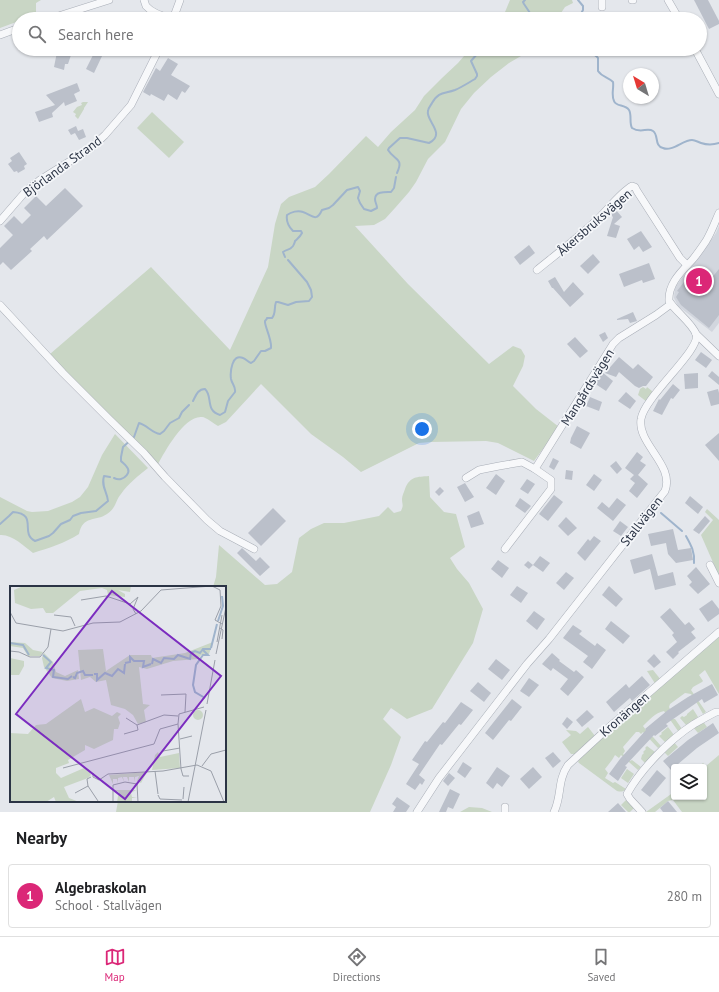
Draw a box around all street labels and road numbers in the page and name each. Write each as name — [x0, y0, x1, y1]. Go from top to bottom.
street label: Björlanda Strand — [20, 132, 105, 201]
street label: Åkersbruksvägen — [553, 185, 635, 260]
street label: Mangårdsvägen — [557, 346, 618, 429]
street label: Stallvägen — [617, 493, 666, 550]
street label: Kronängen — [596, 688, 653, 741]

